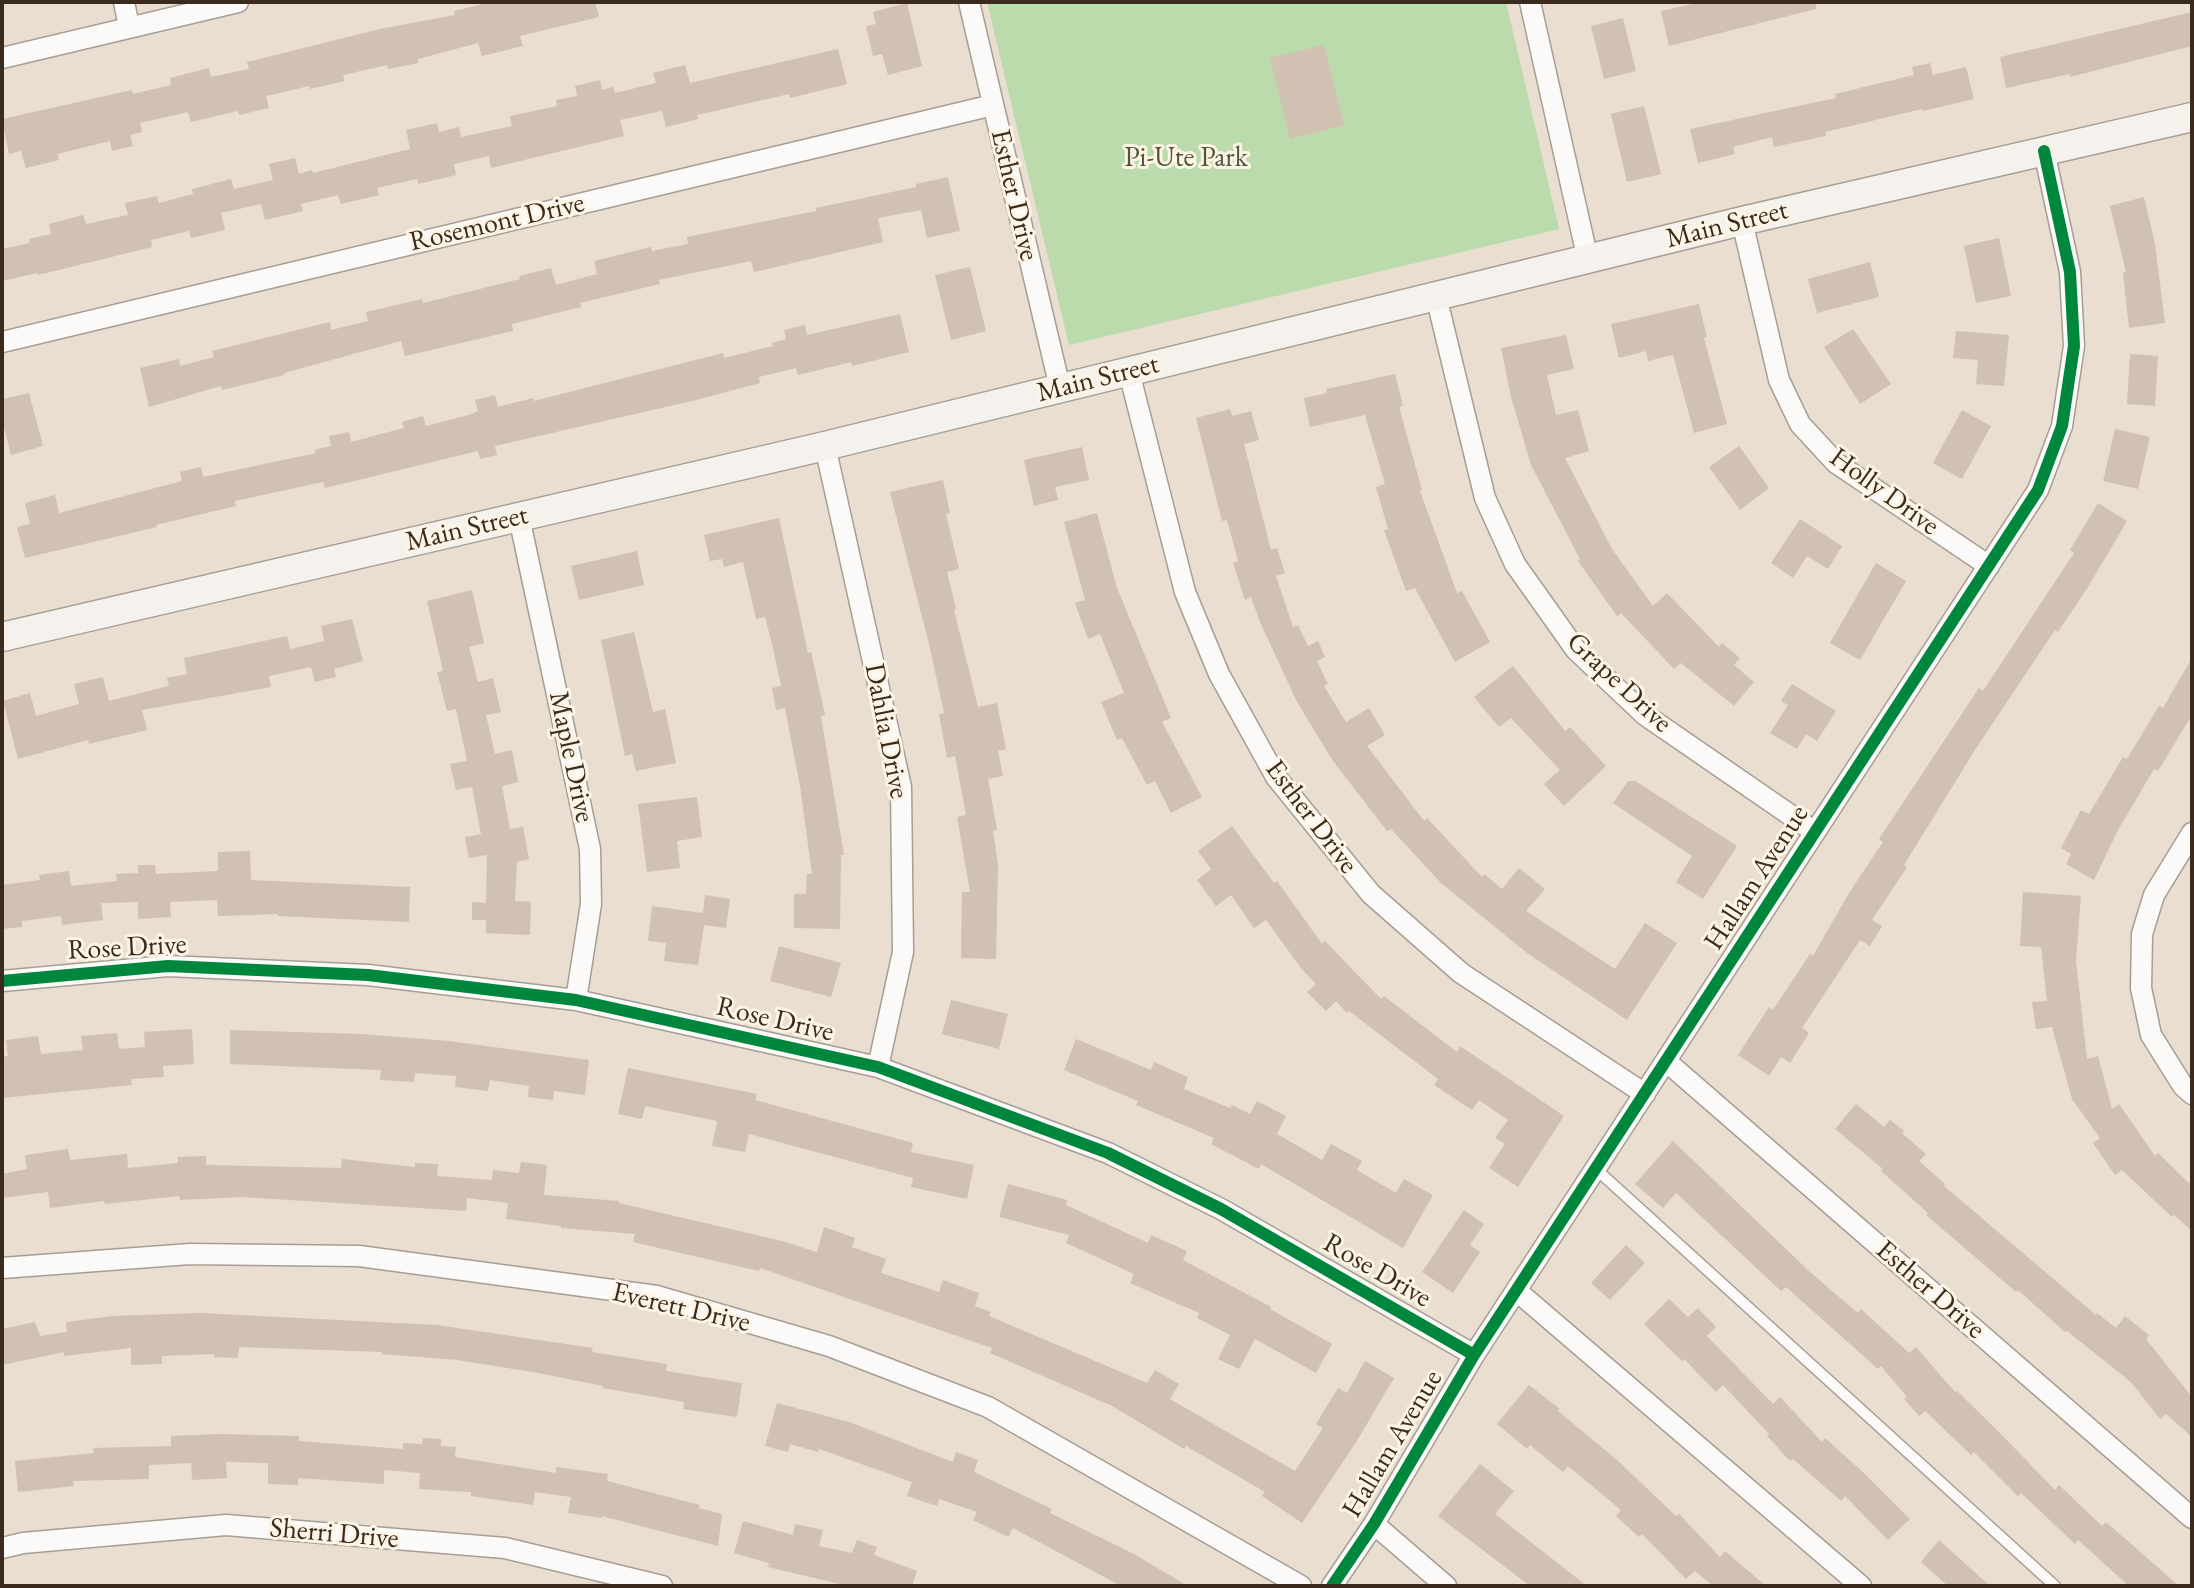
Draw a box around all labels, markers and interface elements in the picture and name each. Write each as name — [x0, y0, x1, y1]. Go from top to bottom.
street label: Esther Drive — [983, 126, 1045, 264]
park label: Pi-Ute Park — [1124, 141, 1248, 175]
street label: Rosemont Drive — [406, 187, 588, 259]
street label: Main Street — [1662, 194, 1792, 256]
street label: Main Street — [1033, 348, 1163, 410]
street label: Holly Drive — [1823, 441, 1945, 543]
street label: Main Street — [403, 499, 531, 559]
street label: Grape Drive — [1559, 626, 1679, 740]
street label: Dahlia Drive — [856, 661, 916, 801]
street label: Maple Drive — [541, 688, 601, 826]
street label: Esther Drive — [1257, 753, 1365, 881]
street label: Hallam Avenue — [1698, 799, 1816, 957]
street label: Rose Drive — [67, 928, 187, 968]
street label: Rose Drive — [713, 990, 837, 1050]
street label: Rose Drive — [1317, 1227, 1437, 1315]
street label: Esther Drive — [1869, 1233, 1991, 1347]
street label: Everett Drive — [609, 1276, 753, 1340]
street label: Hallam Avenue — [1336, 1364, 1450, 1524]
street label: Sherri Drive — [268, 1512, 400, 1556]

